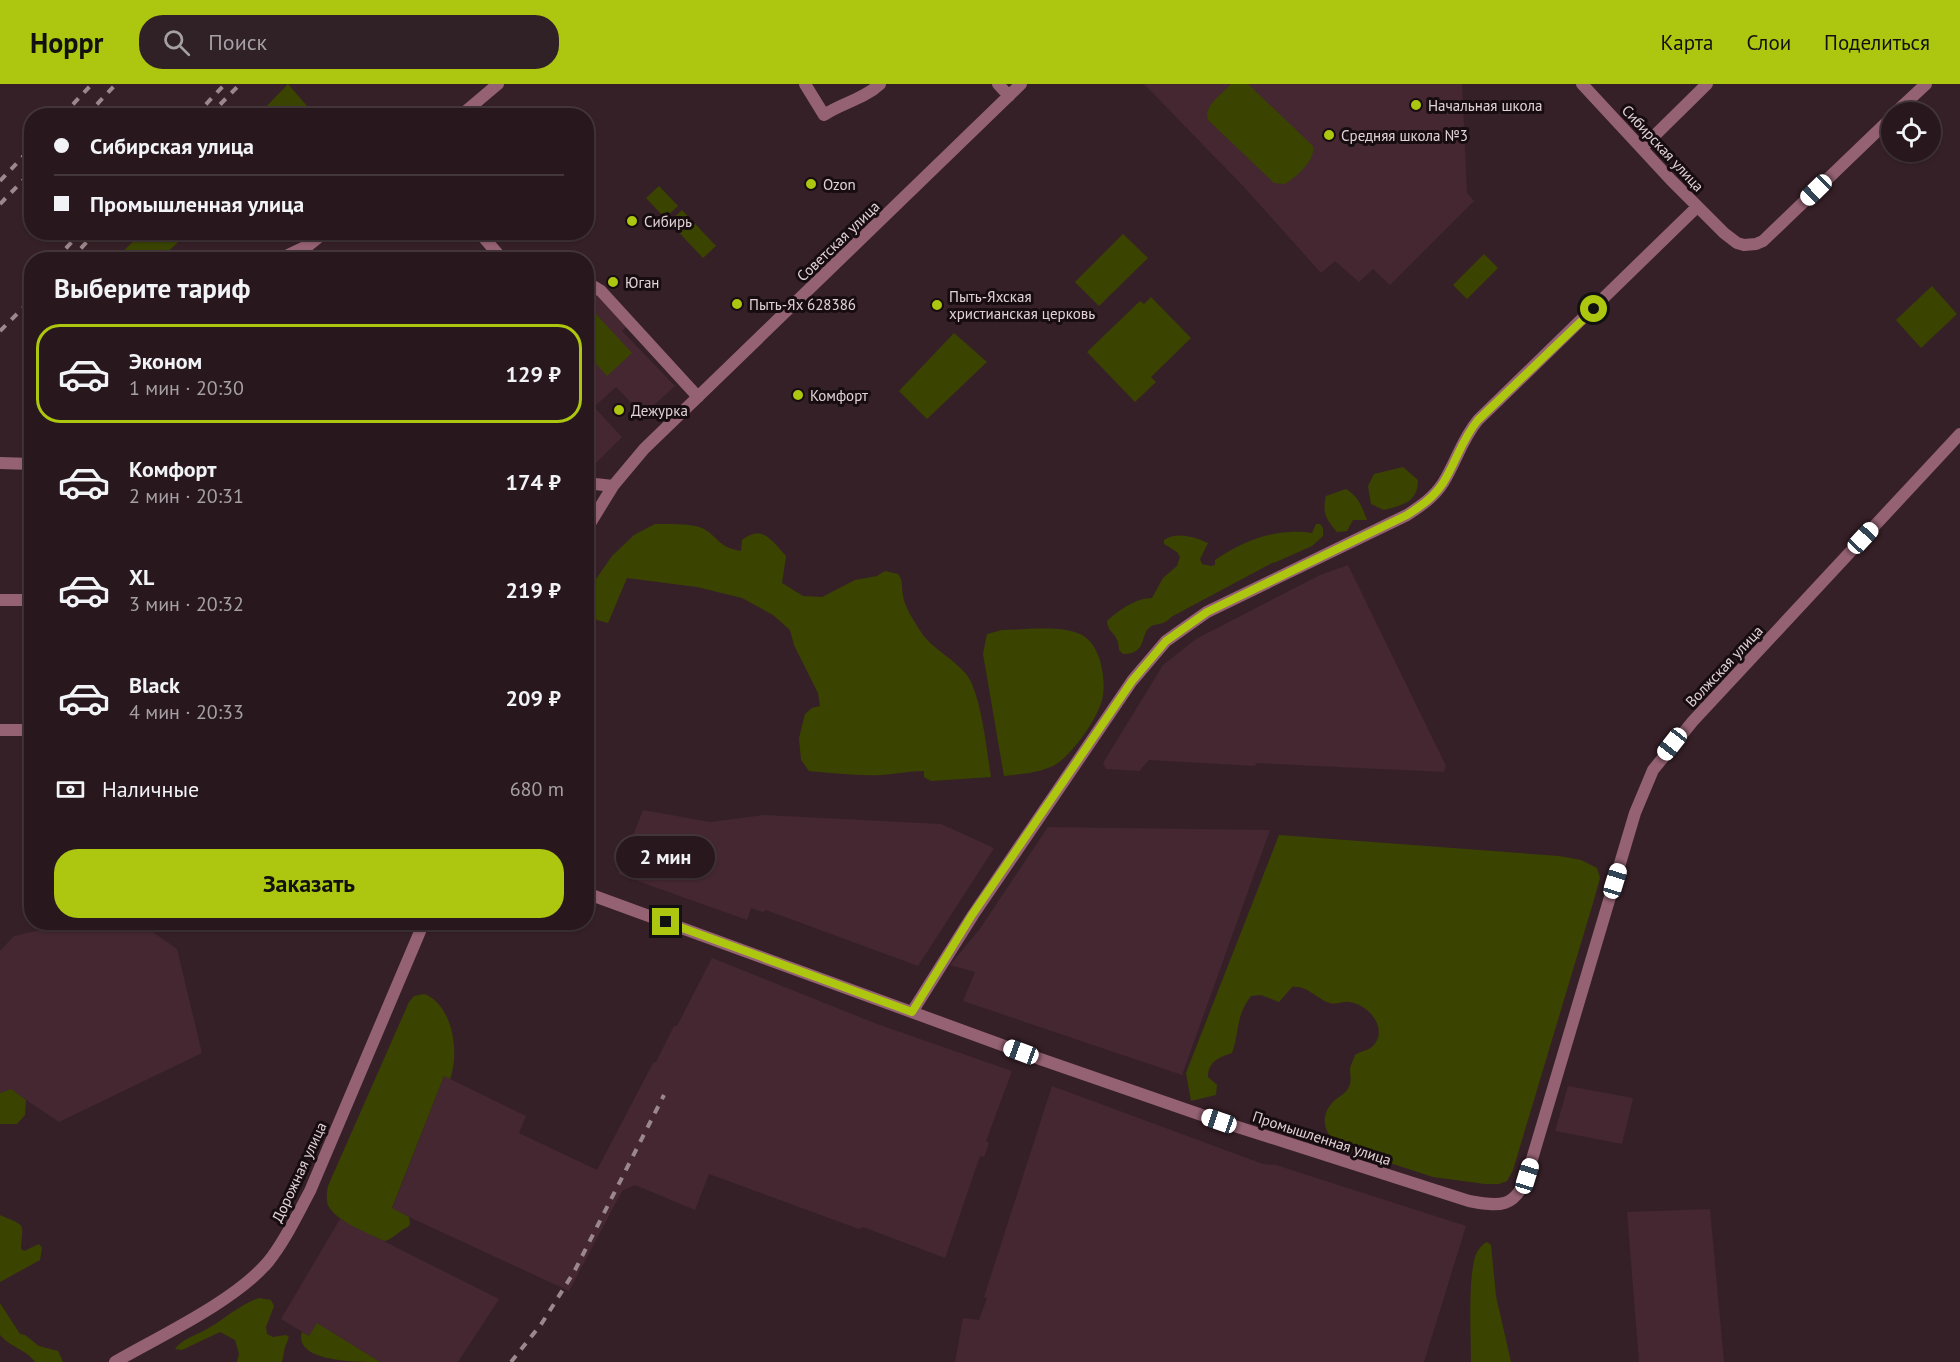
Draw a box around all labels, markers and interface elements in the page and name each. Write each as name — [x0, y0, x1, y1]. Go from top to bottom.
search box — [139, 15, 559, 69]
text: Hoppr — [30, 24, 103, 61]
icon: search — [160, 26, 193, 59]
text: Поиск — [208, 28, 267, 56]
text: Карта — [1660, 29, 1713, 56]
text: Слои — [1746, 29, 1791, 56]
text: Поделиться — [1824, 29, 1930, 56]
place label: Начальная школа — [1428, 96, 1542, 115]
marker: Начальная школа — [1409, 98, 1423, 112]
street label: Сибирская улица — [1618, 101, 1708, 195]
map controls — [1881, 102, 1941, 162]
button: locate — [1881, 102, 1941, 162]
place label: Средняя школа №3 — [1341, 126, 1468, 145]
marker: Средняя школа №3 — [1322, 128, 1336, 142]
text: Сибирская улица — [90, 132, 254, 160]
car — [1797, 171, 1835, 209]
place label: Ozon — [823, 175, 856, 194]
marker: Ozon — [804, 177, 818, 191]
text: Промышленная улица — [90, 190, 304, 218]
street label: Советская улица — [793, 197, 883, 285]
place label: Сибирь — [644, 212, 692, 231]
marker: Сибирь — [625, 214, 639, 228]
text: Выберите тариф — [54, 271, 250, 305]
place label: Юган — [625, 273, 659, 292]
marker: Юган — [606, 275, 620, 289]
place label: Пыть-Яхская христианская церковь — [949, 287, 1095, 323]
place label: Пыть-Ях 628386 — [749, 295, 856, 314]
route start — [1580, 295, 1607, 322]
marker: Пыть-Ях 628386 — [730, 297, 744, 311]
marker: Пыть-Яхская христианская церковь — [930, 298, 944, 312]
icon: car — [57, 347, 111, 401]
text: Эконом — [129, 347, 202, 375]
text: 129 ₽ — [506, 360, 561, 388]
text: 1 мин · 20:30 — [129, 375, 244, 401]
place label: Комфорт — [810, 386, 868, 405]
marker: Комфорт — [791, 388, 805, 402]
place label: Дежурка — [631, 401, 688, 420]
marker: Дежурка — [612, 403, 626, 417]
icon: car — [57, 455, 111, 509]
text: Комфорт — [129, 455, 217, 483]
text: 174 ₽ — [506, 468, 561, 496]
text: 2 мин · 20:31 — [129, 483, 244, 509]
car — [1844, 519, 1882, 557]
icon: car — [57, 563, 111, 617]
text: XL — [129, 563, 154, 591]
text: 219 ₽ — [506, 576, 561, 604]
text: 3 мин · 20:32 — [129, 591, 244, 617]
street label: Волжская улица — [1681, 621, 1767, 711]
icon: car — [57, 671, 111, 725]
text: Black — [129, 671, 180, 699]
text: 209 ₽ — [506, 684, 561, 712]
text: 4 мин · 20:33 — [129, 699, 244, 725]
car — [1654, 724, 1690, 764]
icon: cash — [54, 773, 87, 806]
text: Наличные — [102, 775, 199, 803]
text: 680 m — [510, 776, 564, 802]
callout: 2 мин — [616, 835, 716, 877]
text: 2 мин — [640, 844, 691, 870]
button: Заказать — [54, 849, 564, 918]
car — [1601, 861, 1629, 901]
route end — [652, 908, 679, 935]
car — [1001, 1037, 1041, 1067]
car — [1199, 1107, 1239, 1135]
street label: Промышленная улица — [1250, 1107, 1394, 1169]
street label: Дорожная улица — [267, 1119, 331, 1225]
car — [1513, 1156, 1541, 1196]

